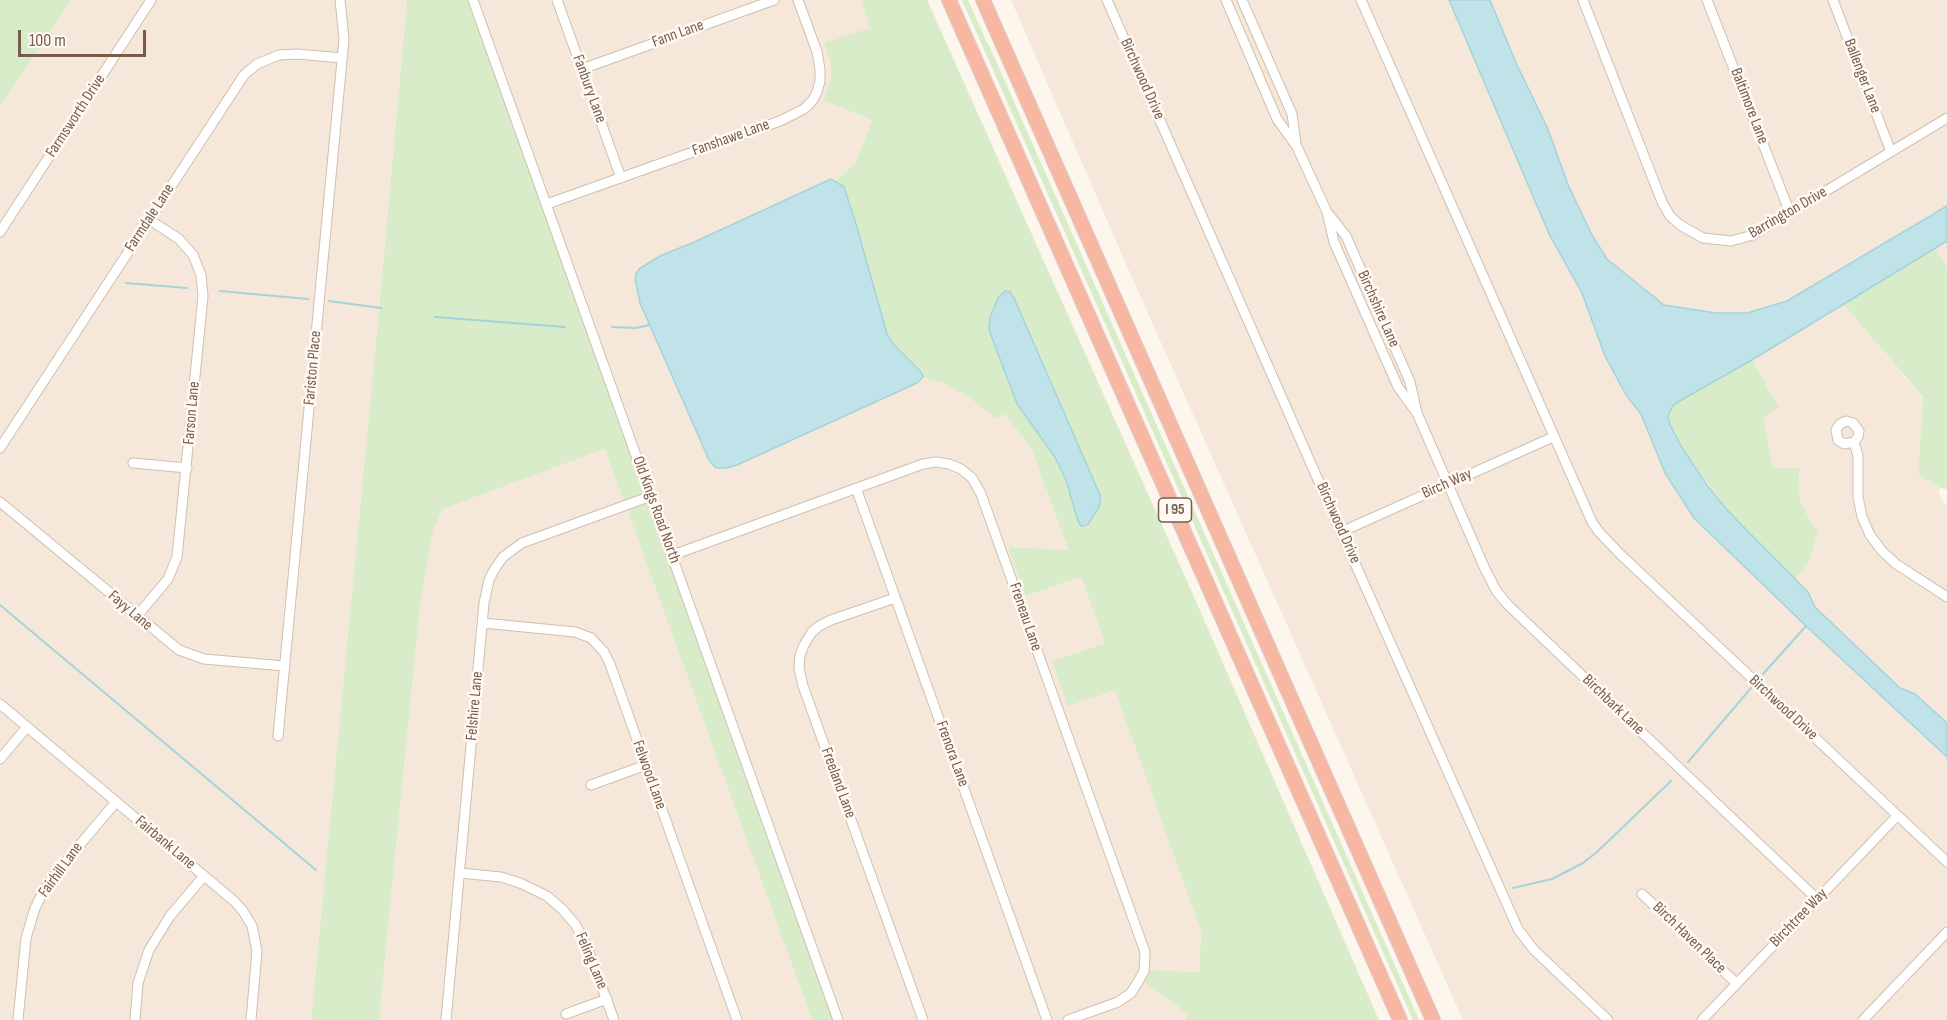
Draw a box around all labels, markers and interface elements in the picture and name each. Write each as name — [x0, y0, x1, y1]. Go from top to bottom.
street label: Fann Lane — [650, 16, 706, 52]
scale bar — [21, 18, 148, 56]
text: 100 m — [29, 30, 66, 51]
street label: Birchwood Drive — [1116, 35, 1168, 123]
street label: Ballenger Lane — [1839, 36, 1885, 116]
street label: Fanbury Lane — [568, 52, 610, 126]
street label: Baltimore Lane — [1726, 65, 1772, 147]
street label: Farmsworth Drive — [42, 71, 110, 161]
street label: Fanshawe Lane — [690, 115, 772, 161]
street label: Farmdale Lane — [121, 181, 179, 255]
street label: Barrington Drive — [1745, 183, 1831, 243]
street label: Birchshire Lane — [1353, 268, 1403, 350]
street label: Fariston Place — [300, 330, 326, 406]
street label: Farson Lane — [180, 381, 204, 445]
street label: Old Kings Road North — [628, 454, 684, 566]
street label: Birch Way — [1419, 465, 1475, 503]
street label: Birchwood Drive — [1312, 479, 1364, 567]
road number: I 95 — [1158, 498, 1192, 522]
street label: Freneau Lane — [1004, 580, 1046, 654]
street label: Fayy Lane — [104, 587, 156, 635]
street label: Felshire Lane — [462, 671, 488, 741]
street label: Birchbark Lane — [1578, 671, 1648, 739]
street label: Birchwood Drive — [1745, 671, 1821, 745]
street label: Frenora Lane — [931, 718, 973, 790]
street label: Felwood Lane — [628, 738, 670, 812]
street label: Freeland Lane — [816, 745, 860, 821]
street label: Fairbank Lane — [131, 812, 199, 874]
street label: Fairhill Lane — [35, 839, 87, 901]
street label: Birchtree Way — [1766, 884, 1832, 952]
street label: Birch Haven Place — [1648, 898, 1730, 978]
street label: Feling Lane — [571, 930, 611, 992]

